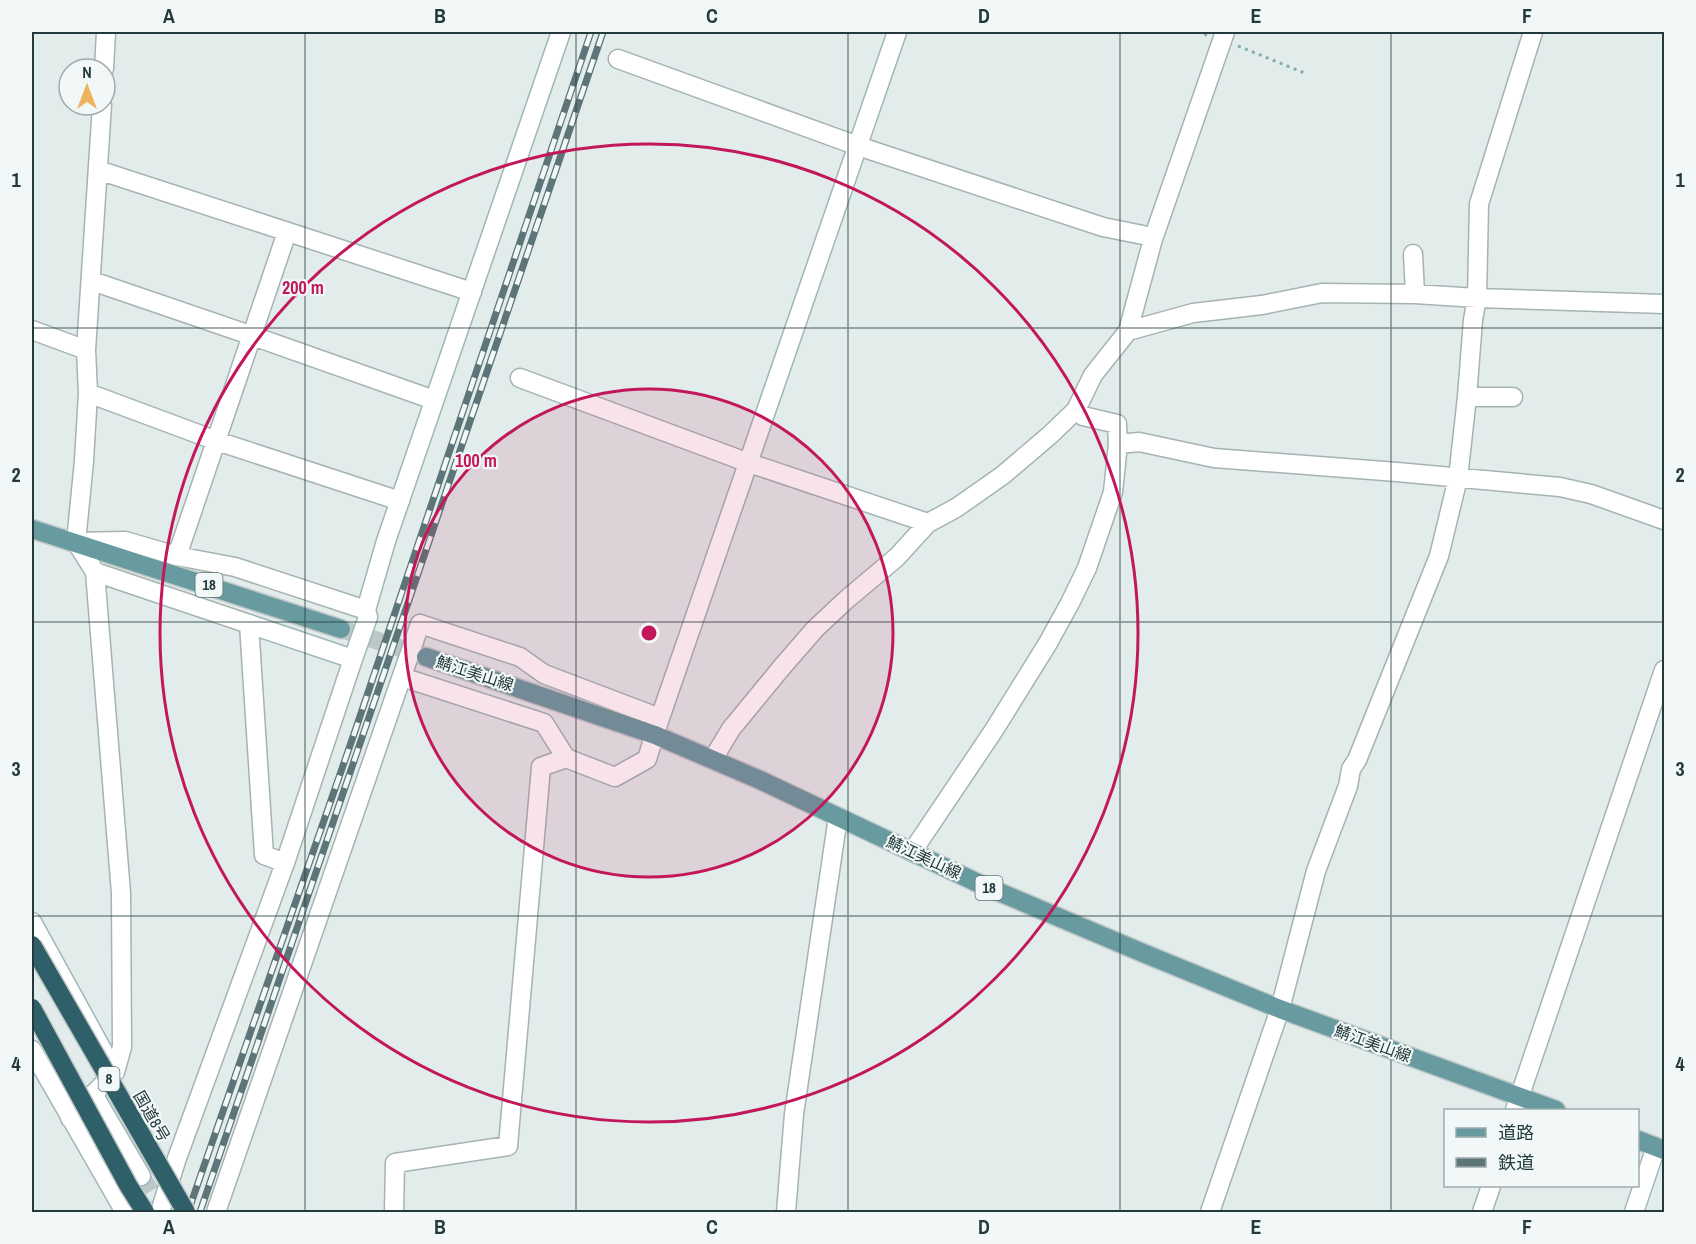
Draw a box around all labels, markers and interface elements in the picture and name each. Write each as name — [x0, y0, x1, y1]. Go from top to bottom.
text: A — [163, 2, 175, 29]
text: B — [434, 2, 446, 29]
text: C — [706, 2, 718, 29]
text: D — [978, 2, 990, 29]
text: E — [1251, 2, 1262, 29]
text: F — [1522, 2, 1532, 29]
north arrow — [57, 57, 117, 117]
text: N — [82, 61, 92, 83]
text: 1 — [11, 166, 21, 193]
text: 1 — [1675, 166, 1685, 193]
text: 200 m — [282, 275, 324, 300]
text: 100 m — [455, 448, 497, 473]
text: 2 — [11, 461, 21, 488]
text: 2 — [1675, 461, 1685, 488]
road number: 18 — [196, 573, 222, 597]
centre of rings — [639, 623, 659, 643]
street label: 鯖江美山線 — [434, 650, 516, 696]
text: 3 — [11, 755, 21, 782]
text: 3 — [1675, 755, 1685, 782]
street label: 鯖江美山線 — [883, 830, 965, 884]
road number: 18 — [976, 876, 1002, 900]
street label: 鯖江美山線 — [1332, 1019, 1414, 1067]
text: 4 — [11, 1050, 21, 1077]
text: 4 — [1675, 1050, 1685, 1077]
road number: 8 — [98, 1067, 120, 1091]
street label: 国道8号 — [129, 1087, 175, 1145]
legend — [1444, 1109, 1639, 1187]
text: 道路 — [1498, 1120, 1534, 1145]
text: 鉄道 — [1498, 1150, 1534, 1175]
text: A — [163, 1213, 175, 1240]
text: B — [434, 1213, 446, 1240]
text: C — [706, 1213, 718, 1240]
text: D — [978, 1213, 990, 1240]
text: E — [1251, 1213, 1262, 1240]
text: F — [1522, 1213, 1532, 1240]

